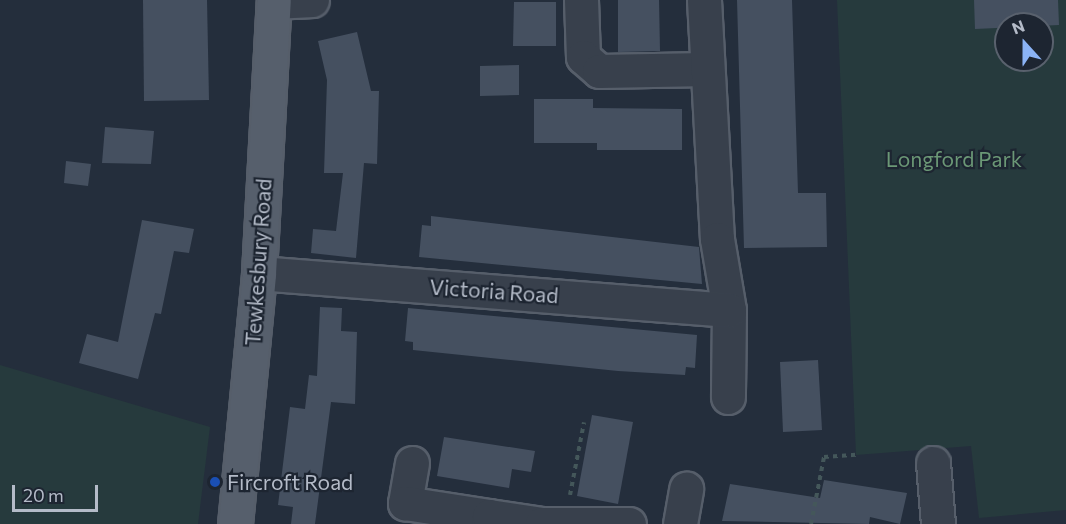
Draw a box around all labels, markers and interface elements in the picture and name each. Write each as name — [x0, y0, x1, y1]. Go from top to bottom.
north arrow — [994, 12, 1054, 72]
text: N — [1009, 16, 1027, 38]
park label: Longford Park — [886, 146, 1022, 172]
street label: Tewkesbury Road — [240, 178, 276, 346]
street label: Victoria Road — [429, 274, 559, 308]
place label: Fircroft Road — [227, 469, 353, 495]
scale bar — [15, 473, 100, 511]
marker: Fircroft Road — [208, 475, 222, 489]
text: 20 m — [23, 484, 64, 506]

